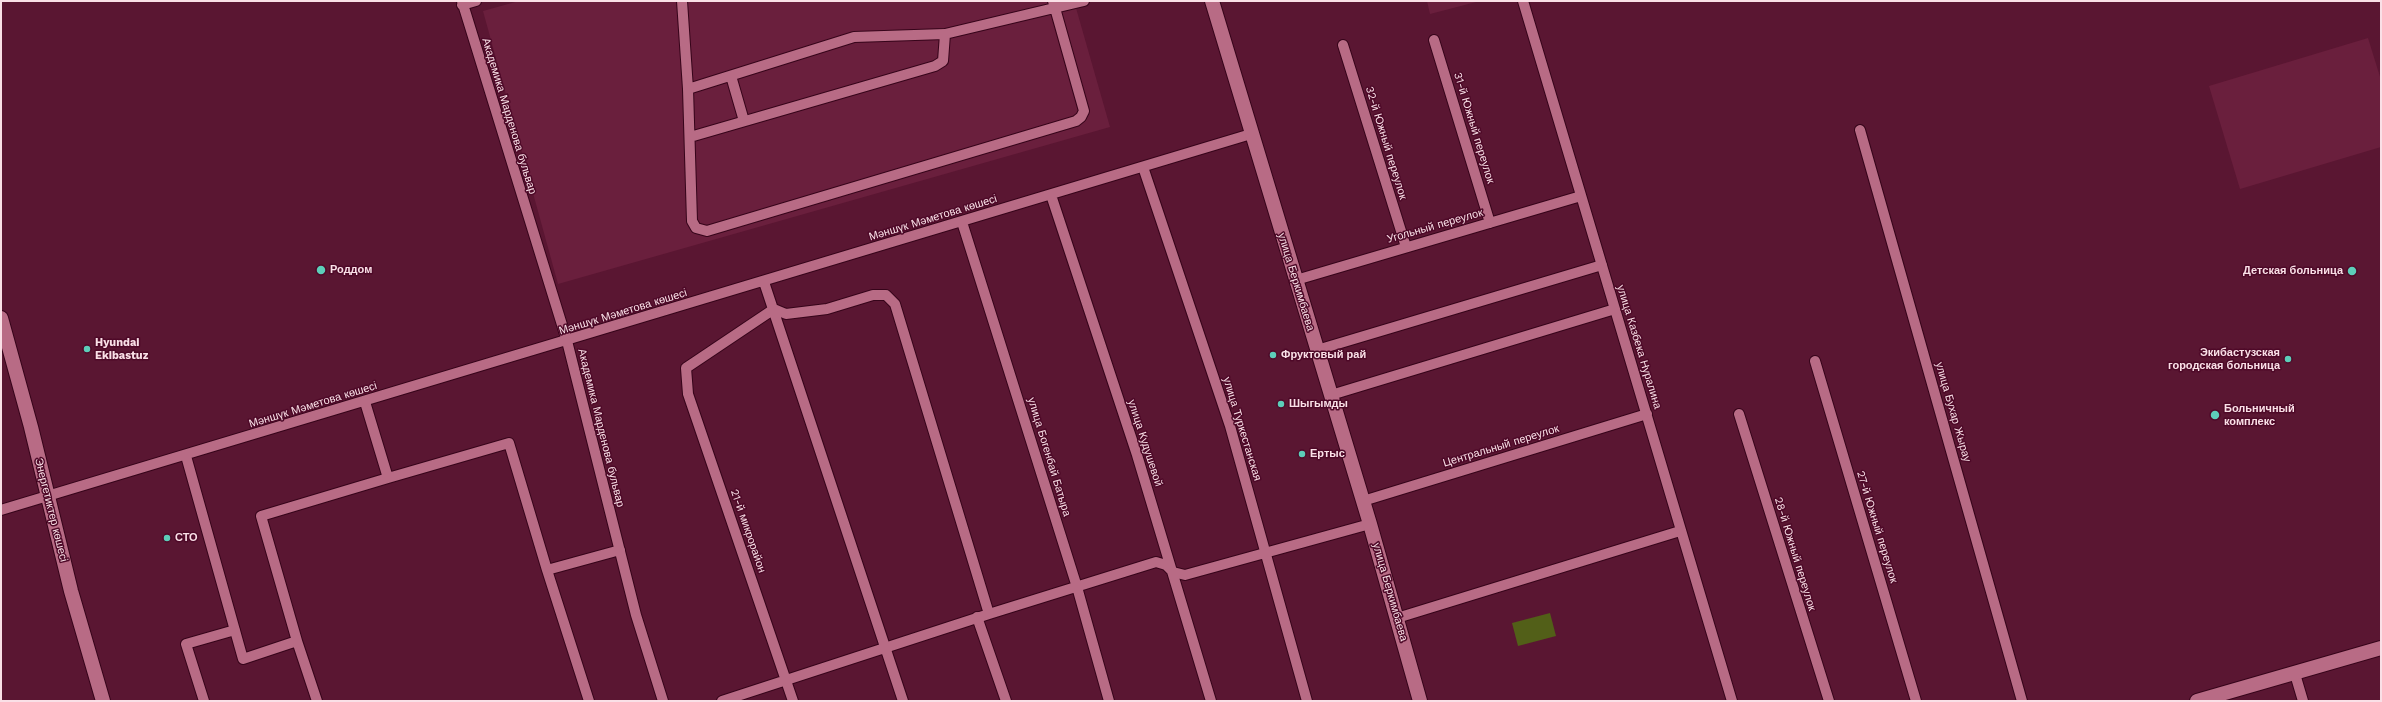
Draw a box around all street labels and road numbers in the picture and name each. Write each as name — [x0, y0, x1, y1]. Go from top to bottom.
street label: Академика Марденова бульвар — [479, 36, 539, 196]
street label: 31-й Южный переулок — [1451, 71, 1497, 185]
street label: 32-й Южный переулок — [1363, 85, 1409, 201]
street label: Мәншүк Мәметова көшесі — [867, 192, 999, 244]
street label: Угольный переулок — [1386, 206, 1484, 246]
street label: улица Беркимбаева — [1275, 231, 1317, 333]
street label: улица Казбека Нуралина — [1614, 283, 1664, 411]
street label: Мәншүк Мәметова көшесі — [557, 286, 689, 338]
street label: Академика Марденова бульвар — [575, 347, 627, 509]
street label: улица Бухар Жырау — [1932, 360, 1974, 464]
street label: улица Туркестанская — [1220, 375, 1264, 483]
street label: Мәншүк Мәметова көшесі — [247, 379, 379, 431]
street label: улица Богенбай Батыра — [1025, 396, 1073, 518]
street label: улица Кудушевой — [1125, 398, 1165, 488]
street label: Центральный переулок — [1441, 422, 1561, 470]
street label: Энергетиктер көшесі — [32, 457, 70, 563]
street label: 27-й Южный переулок — [1854, 469, 1900, 585]
street label: 21-й микрорайон — [728, 487, 768, 575]
street label: 28-й Южный переулок — [1771, 496, 1819, 612]
street label: улица Беркимбаева — [1370, 541, 1410, 643]

